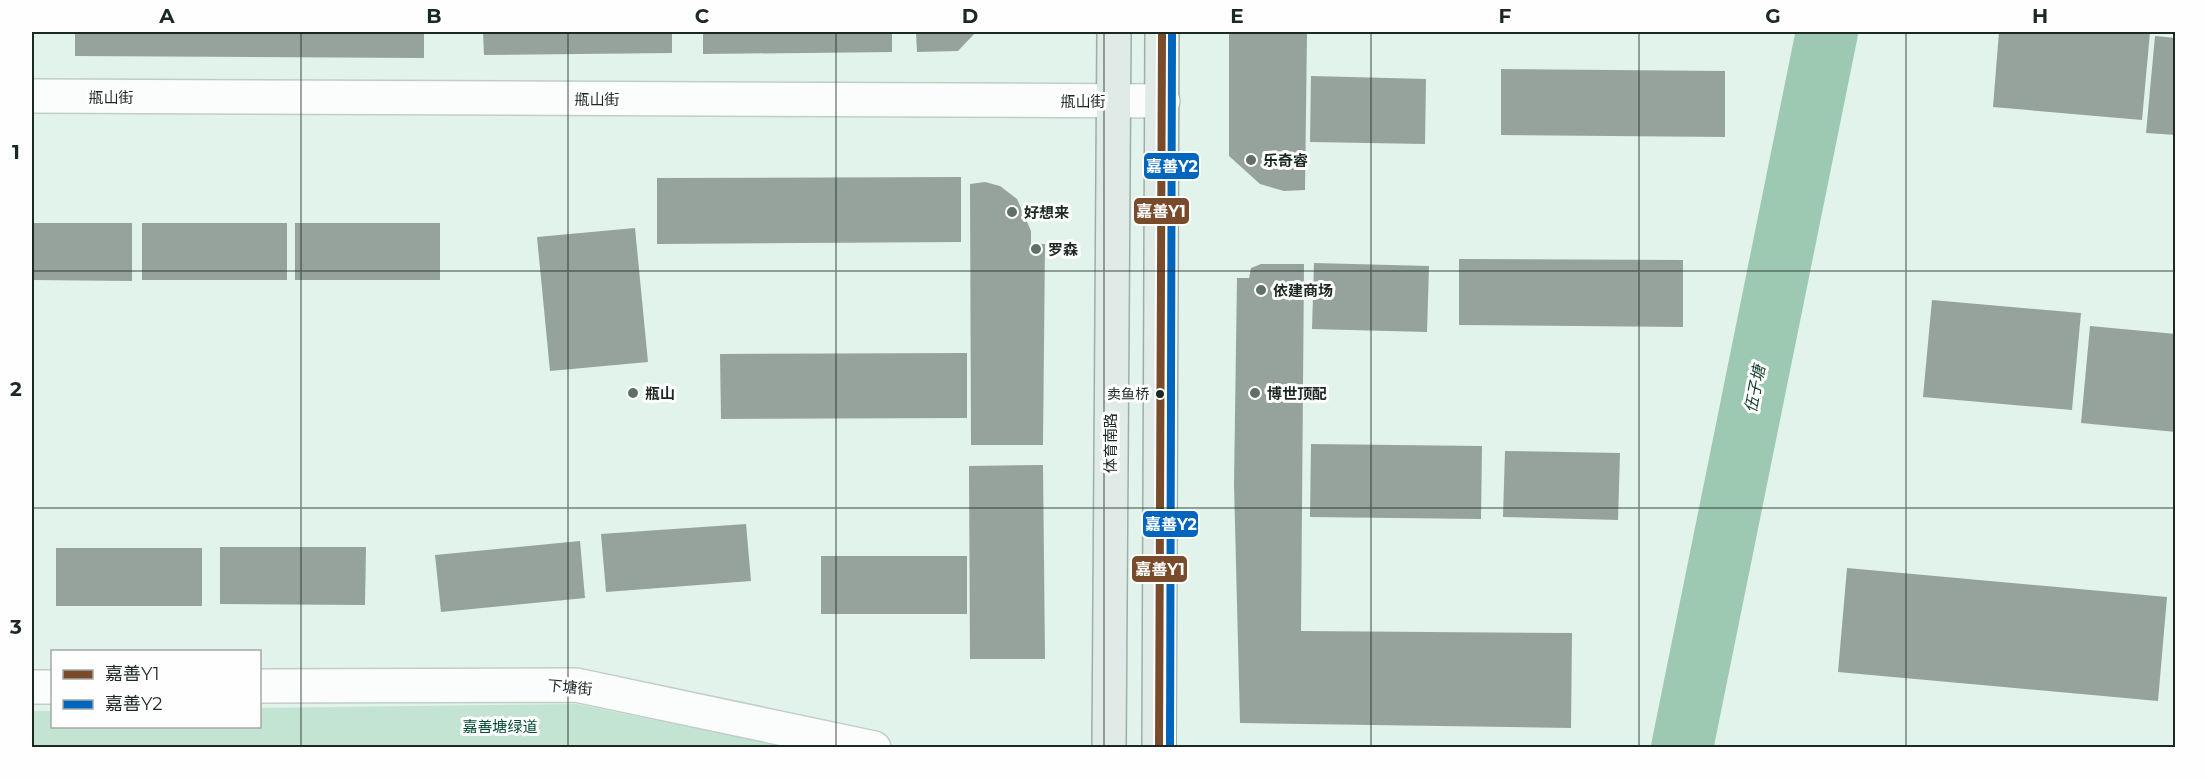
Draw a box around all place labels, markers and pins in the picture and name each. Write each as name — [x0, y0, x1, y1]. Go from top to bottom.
place label: 乐奇睿 — [1263, 151, 1308, 170]
marker: 乐奇睿 — [1244, 153, 1258, 167]
place label: 好想来 — [1024, 203, 1069, 222]
marker: 好想来 — [1005, 205, 1019, 219]
place label: 罗森 — [1048, 240, 1078, 259]
marker: 罗森 — [1029, 242, 1043, 256]
place label: 依建商场 — [1273, 281, 1333, 300]
marker: 依建商场 — [1254, 283, 1268, 297]
place label: 瓶山 — [645, 384, 675, 403]
place label: 博世顶配 — [1267, 384, 1327, 403]
place label: 卖鱼桥 — [1107, 385, 1149, 403]
marker: 瓶山 — [626, 386, 640, 400]
marker: 博世顶配 — [1248, 386, 1262, 400]
marker: 卖鱼桥 — [1154, 388, 1166, 400]

